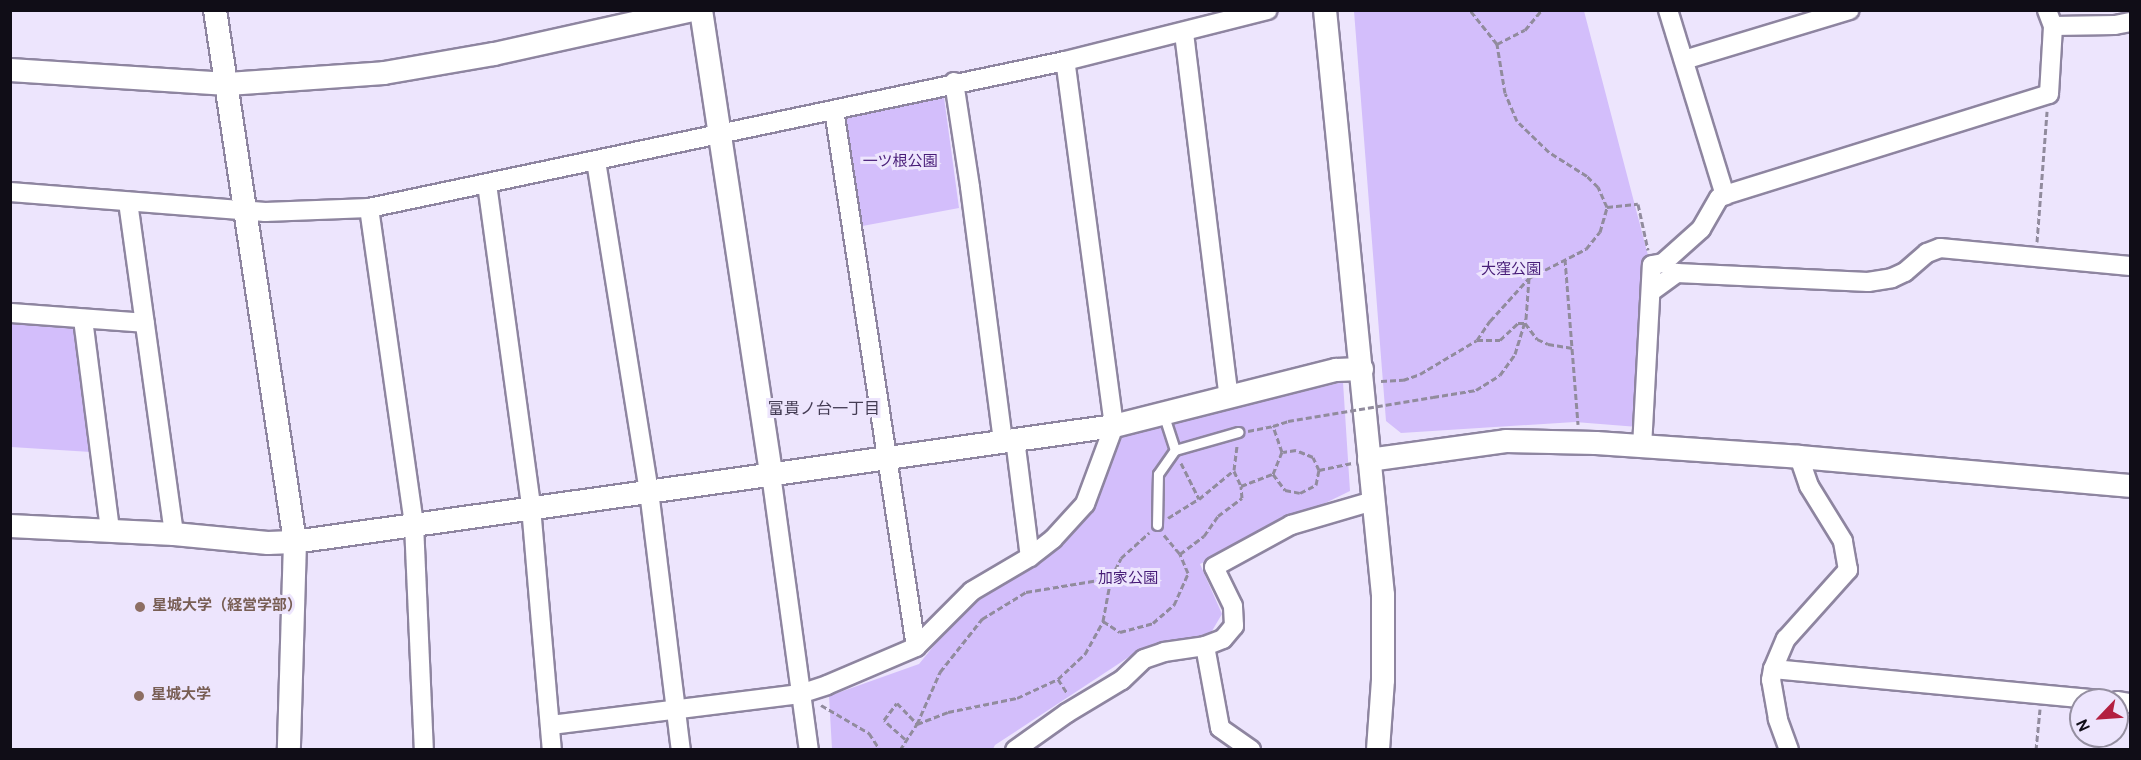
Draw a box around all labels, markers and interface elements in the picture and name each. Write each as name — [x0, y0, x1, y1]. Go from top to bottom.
park label: 一ツ根公園 — [863, 154, 937, 172]
park label: 大窪公園 — [1481, 262, 1541, 280]
district label: 富貴ノ台一丁目 — [768, 400, 880, 420]
park label: 加家公園 — [1098, 571, 1158, 589]
place label: 星城大学（経営学部） — [152, 598, 302, 616]
marker: 星城大学（経営学部） — [133, 600, 147, 614]
place label: 星城大学 — [151, 687, 211, 705]
north arrow — [2069, 688, 2129, 748]
marker: 星城大学 — [132, 689, 146, 703]
text: N — [2073, 715, 2096, 734]

